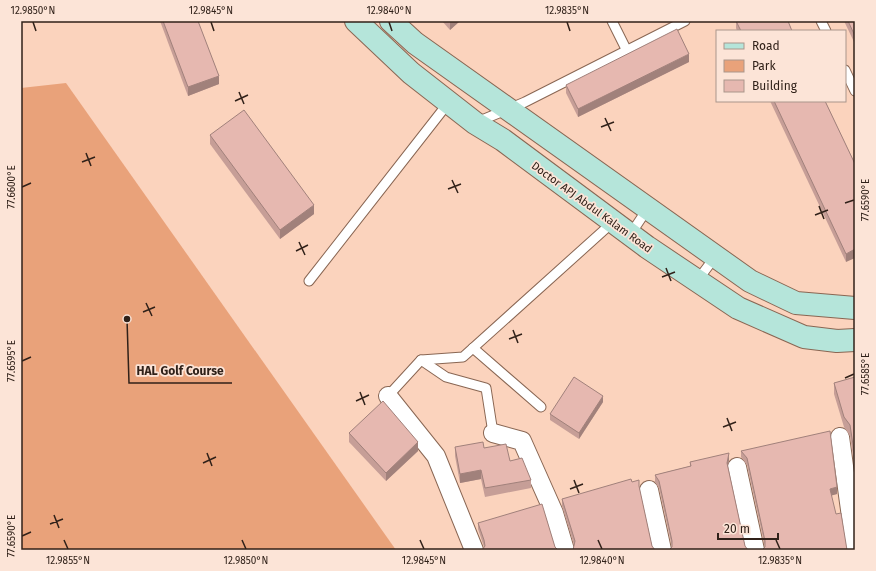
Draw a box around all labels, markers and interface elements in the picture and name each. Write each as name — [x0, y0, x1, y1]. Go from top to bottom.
text: 12.9850°N — [11, 5, 55, 17]
text: 12.9845°N — [189, 5, 233, 17]
text: 12.9840°N — [366, 5, 412, 17]
text: 12.9835°N — [545, 5, 589, 17]
legend — [716, 30, 846, 102]
text: Road — [752, 39, 780, 53]
text: Park — [752, 59, 776, 73]
text: Building — [752, 79, 798, 93]
street label: Doctor APJ Abdul Kalam Road — [529, 159, 655, 256]
text: 77.6600°E — [6, 165, 18, 209]
text: 77.6590°E — [860, 179, 872, 221]
text: 77.6595°E — [6, 340, 18, 382]
text: 77.6585°E — [860, 353, 872, 395]
callout: HAL Golf Course — [129, 359, 232, 383]
text: HAL Golf Course — [136, 364, 224, 378]
text: 77.6590°E — [6, 515, 18, 557]
scale bar — [718, 515, 778, 541]
text: 20 m — [724, 522, 750, 536]
text: 12.9855°N — [46, 555, 90, 567]
text: 12.9850°N — [224, 555, 268, 567]
text: 12.9845°N — [402, 555, 446, 567]
text: 12.9840°N — [579, 555, 625, 567]
text: 12.9835°N — [758, 555, 802, 567]

